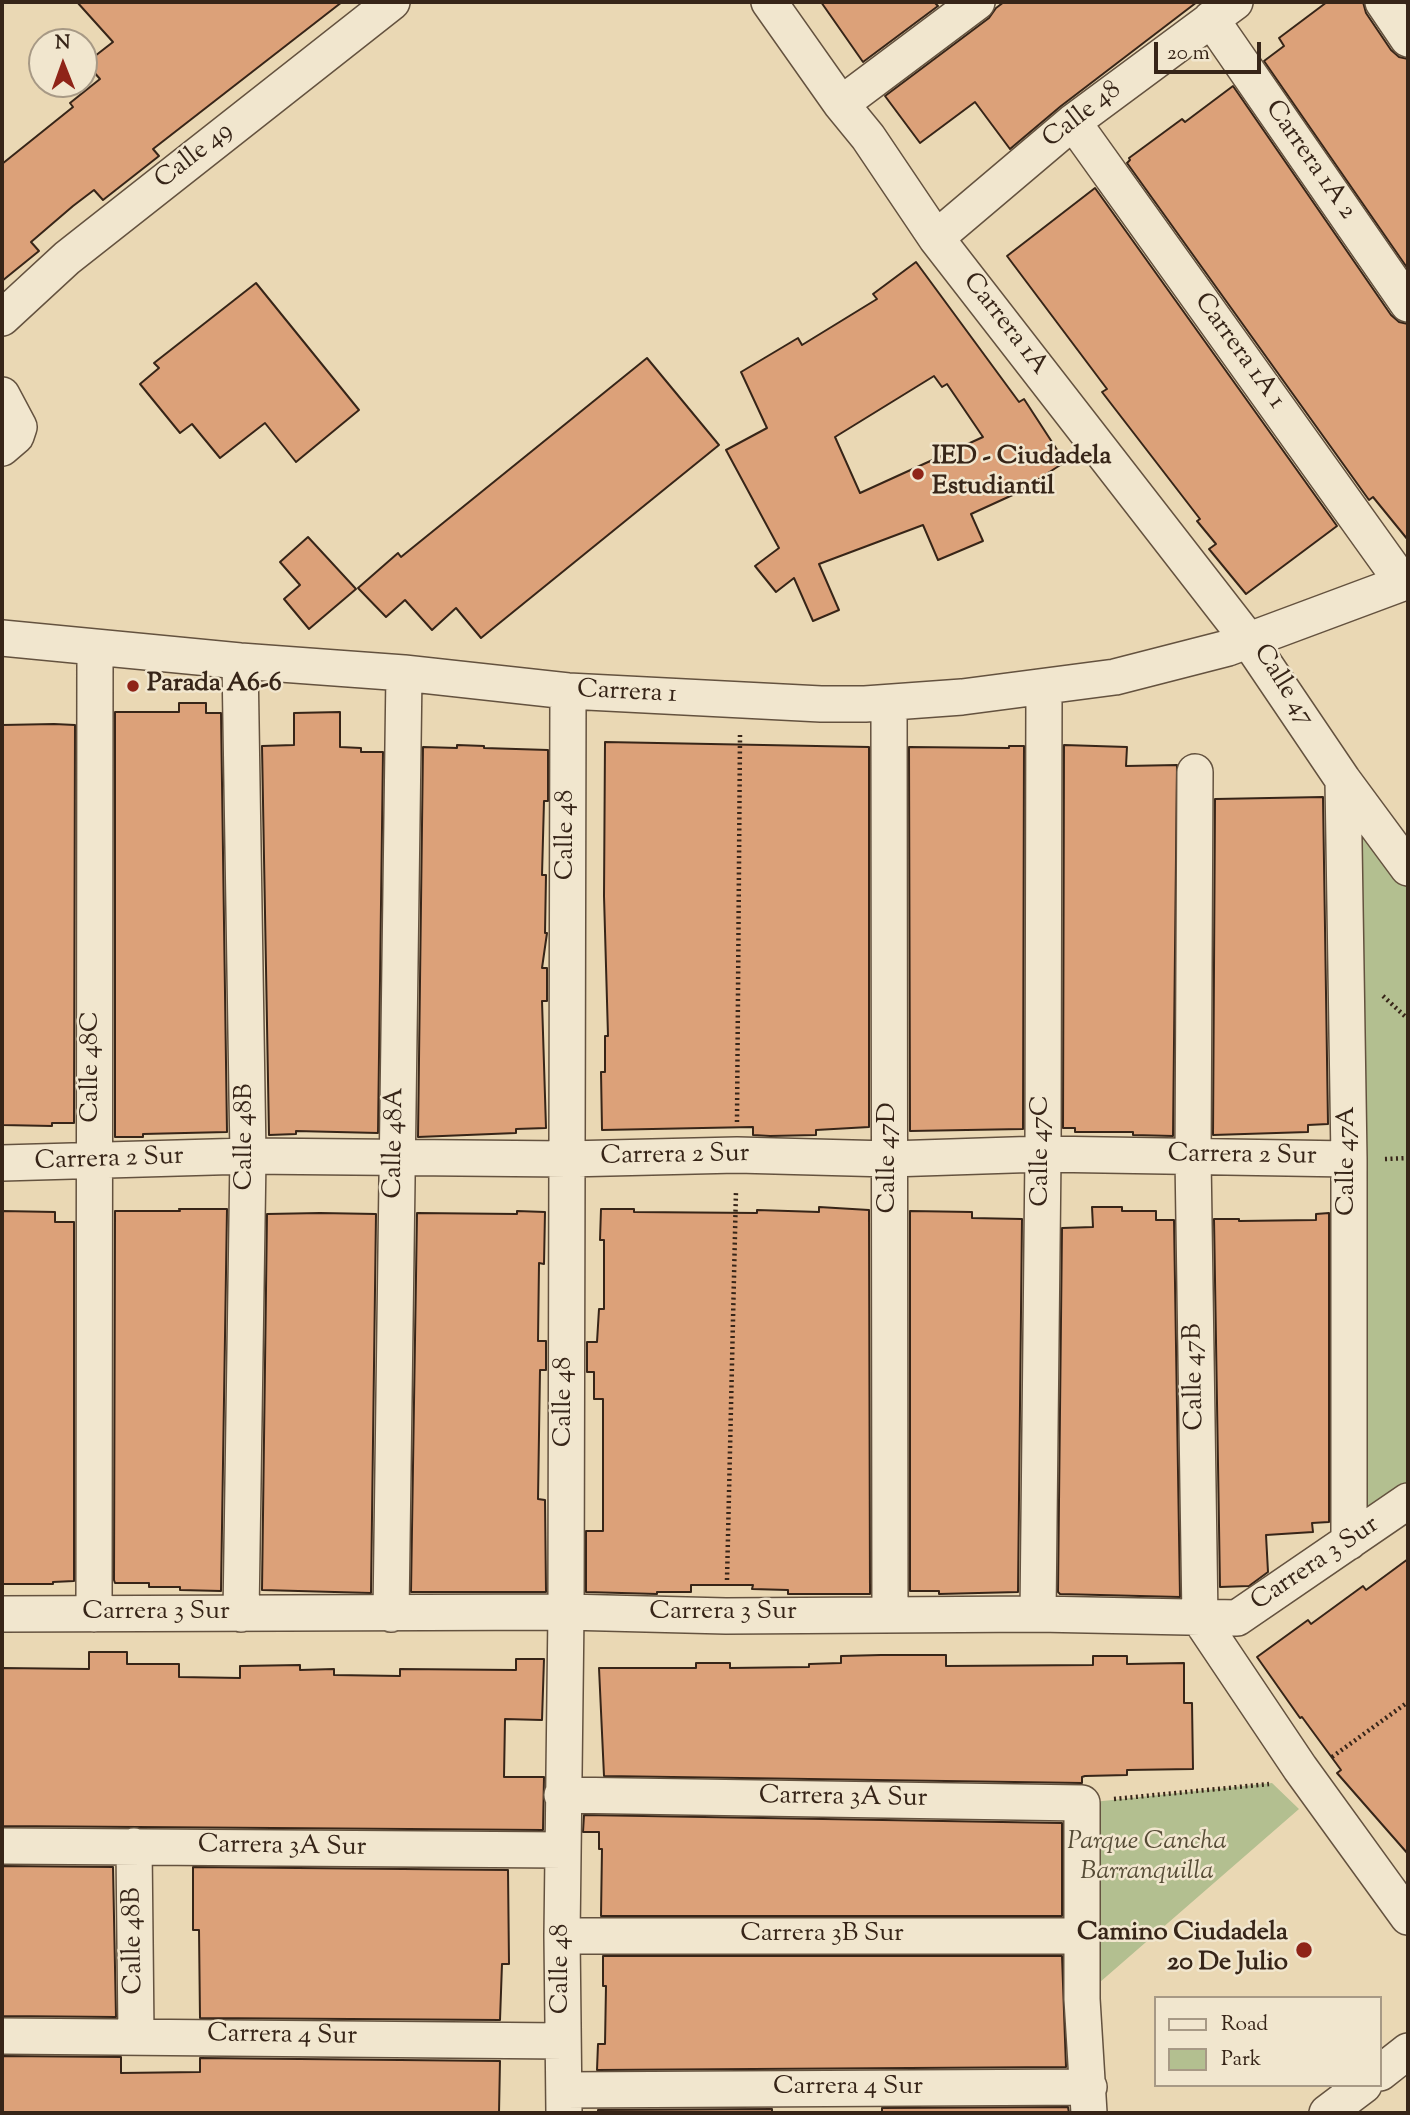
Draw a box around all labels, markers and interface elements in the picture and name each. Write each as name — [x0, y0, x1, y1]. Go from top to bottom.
north arrow — [28, 28, 98, 98]
scale bar — [1158, 28, 1265, 72]
text: N — [55, 30, 70, 57]
text: 20 m — [1167, 39, 1210, 69]
street label: Calle 48 — [1038, 76, 1128, 156]
street label: Carrera 1A 2 — [1256, 95, 1362, 227]
street label: Calle 49 — [150, 117, 240, 197]
street label: Carrera 1A — [954, 268, 1054, 382]
street label: Carrera 1A 1 — [1186, 288, 1290, 416]
place label: IED - Ciudadela Estudiantil — [932, 443, 1112, 504]
marker: IED - Ciudadela Estudiantil — [910, 466, 926, 482]
street label: Calle 47 — [1245, 639, 1319, 733]
place label: Parada A6-6 — [147, 670, 282, 702]
street label: Carrera 1 — [576, 676, 678, 712]
marker: Parada A6-6 — [125, 678, 141, 694]
street label: Calle 48 — [552, 790, 584, 880]
street label: Calle 48C — [77, 1011, 109, 1123]
street label: Calle 48B — [231, 1084, 263, 1190]
street label: Calle 48A — [379, 1087, 413, 1199]
street label: Calle 47C — [1027, 1095, 1059, 1207]
street label: Calle 47D — [874, 1102, 906, 1214]
street label: Calle 47A — [1333, 1106, 1365, 1216]
street label: Carrera 2 Sur — [600, 1140, 750, 1174]
street label: Carrera 2 Sur — [1167, 1140, 1317, 1174]
street label: Carrera 2 Sur — [34, 1143, 184, 1179]
street label: Calle 47B — [1179, 1323, 1213, 1431]
street label: Calle 48 — [550, 1357, 582, 1447]
street label: Carrera 3 Sur — [1246, 1511, 1386, 1619]
street label: Carrera 3 Sur — [82, 1598, 230, 1630]
street label: Carrera 3 Sur — [649, 1598, 797, 1630]
street label: Carrera 3A Sur — [759, 1782, 927, 1816]
park label: Parque Cancha Barranquilla — [1067, 1828, 1227, 1890]
street label: Carrera 3A Sur — [198, 1831, 366, 1865]
street label: Calle 48B — [118, 1887, 152, 1995]
place label: Camino Ciudadela 20 De Julio — [1077, 1919, 1288, 1980]
street label: Carrera 3B Sur — [740, 1920, 904, 1952]
street label: Calle 48 — [547, 1924, 579, 2014]
marker: Camino Ciudadela 20 De Julio — [1294, 1940, 1314, 1960]
legend — [1154, 1996, 1382, 2087]
text: Road — [1221, 2010, 1268, 2040]
street label: Carrera 4 Sur — [207, 2020, 357, 2054]
text: Park — [1221, 2045, 1261, 2075]
street label: Carrera 4 Sur — [773, 2073, 923, 2105]

